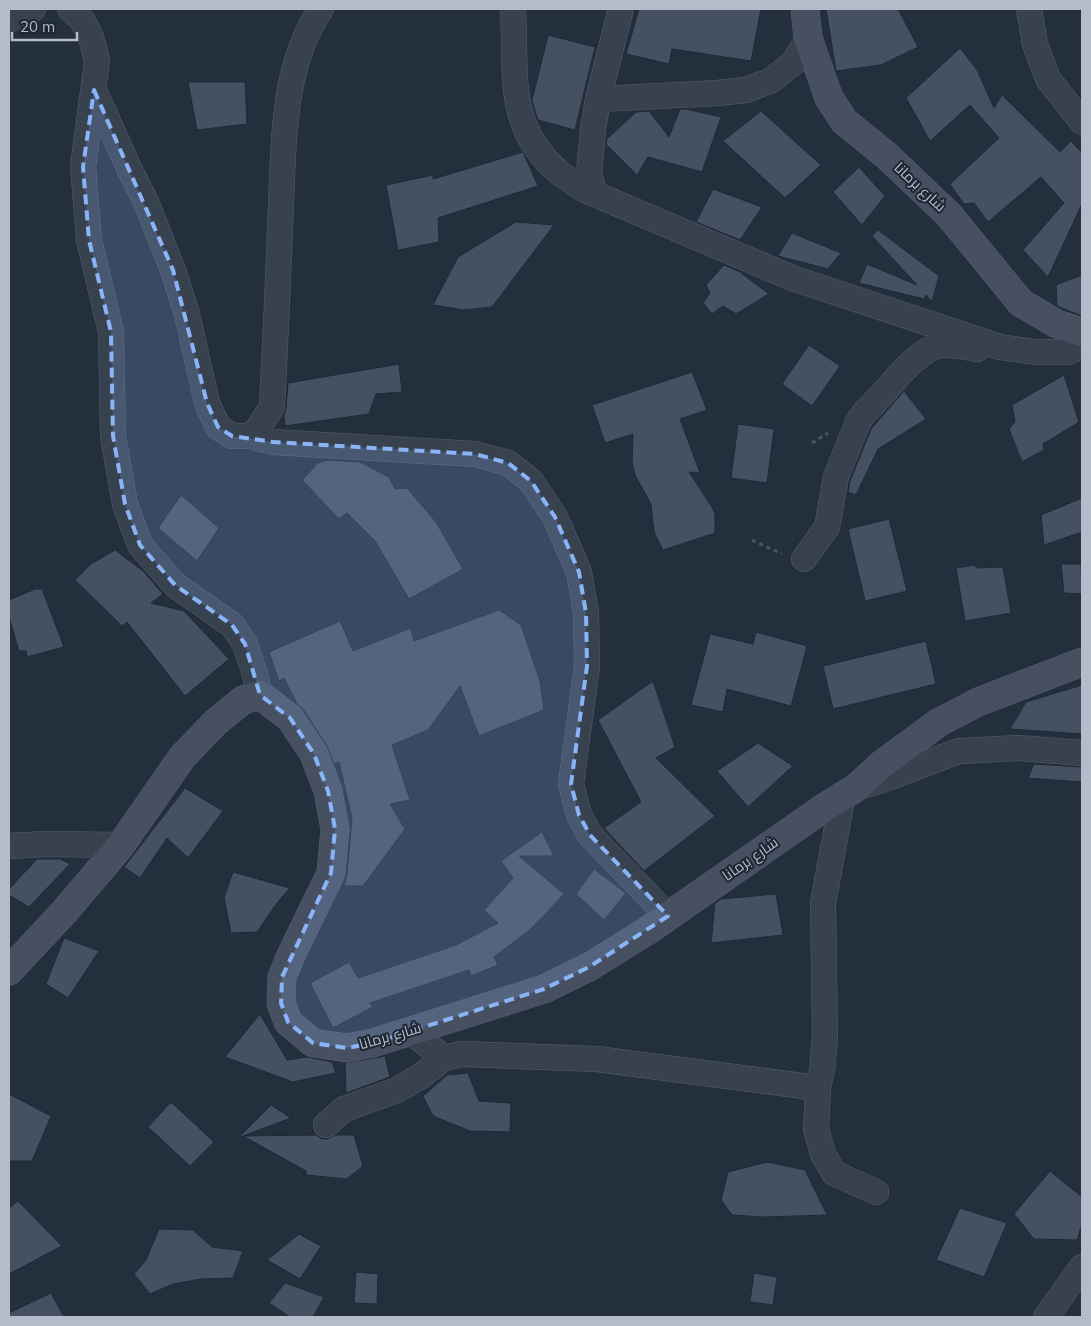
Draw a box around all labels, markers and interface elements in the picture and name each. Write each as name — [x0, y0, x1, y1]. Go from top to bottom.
scale bar — [12, 10, 78, 42]
text: 20 m — [20, 17, 55, 36]
street label: شارع برمانا — [889, 158, 950, 217]
street label: شارع برمانا — [718, 832, 783, 886]
street label: شارع برمانا — [356, 1018, 424, 1055]

